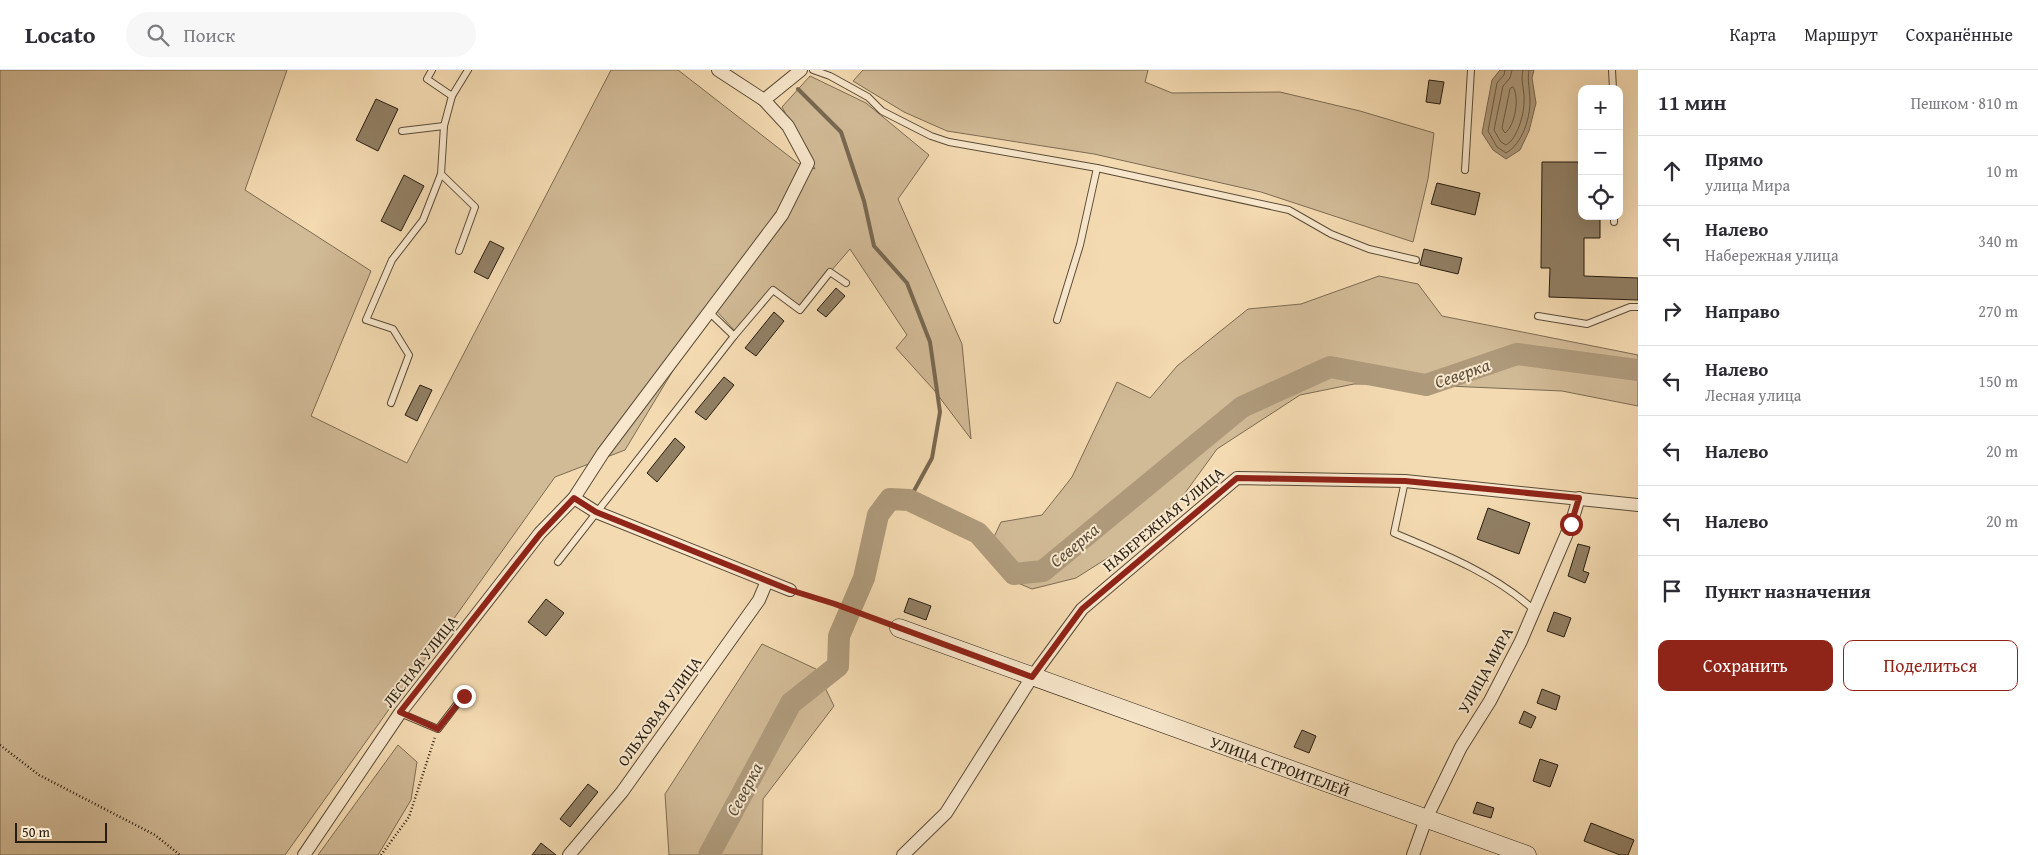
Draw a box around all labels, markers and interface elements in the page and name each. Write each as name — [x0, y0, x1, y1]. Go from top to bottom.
search box — [126, 12, 476, 57]
text: Locato — [25, 17, 96, 52]
icon: search — [144, 21, 172, 49]
text: Поиск — [184, 21, 235, 49]
text: Карта — [1730, 21, 1776, 48]
text: Маршрут — [1804, 21, 1878, 48]
text: Сохранённые — [1906, 21, 2013, 48]
map controls — [1578, 85, 1623, 220]
button: + — [1578, 85, 1623, 130]
text: 11 мин — [1658, 87, 1726, 118]
text: Пешком · 810 m — [1911, 91, 2018, 115]
button: − — [1578, 130, 1623, 175]
text: Прямо — [1705, 145, 1763, 173]
icon: ahead — [1658, 157, 1686, 185]
text: 10 m — [1986, 159, 2018, 183]
text: улица Мира — [1705, 173, 1790, 197]
button: locate — [1578, 175, 1623, 220]
text: Налево — [1705, 215, 1768, 243]
icon: left — [1658, 227, 1686, 255]
text: 340 m — [1978, 229, 2018, 253]
text: Набережная улица — [1705, 243, 1839, 267]
icon: right — [1658, 297, 1686, 325]
text: Направо — [1705, 297, 1780, 325]
text: 270 m — [1978, 299, 2018, 323]
water label: Северка — [1431, 351, 1494, 395]
text: Налево — [1705, 355, 1768, 383]
icon: left — [1658, 367, 1686, 395]
text: 150 m — [1978, 369, 2018, 393]
text: Лесная улица — [1705, 383, 1801, 407]
icon: left — [1658, 437, 1686, 465]
text: Налево — [1705, 437, 1768, 465]
text: 20 m — [1986, 439, 2018, 463]
street label: НАБЕРЕЖНАЯ УЛИЦА — [1097, 461, 1229, 577]
icon: left — [1658, 507, 1686, 535]
text: Налево — [1705, 507, 1768, 535]
text: 20 m — [1986, 509, 2018, 533]
route start — [1560, 513, 1583, 536]
water label: Северка — [1043, 516, 1105, 574]
icon: arrive — [1658, 577, 1686, 605]
text: Пункт назначения — [1705, 577, 1871, 605]
street label: ЛЕСНАЯ УЛИЦА — [376, 610, 464, 712]
street label: УЛИЦА МИРА — [1451, 622, 1519, 718]
button: Сохранить — [1658, 640, 1833, 691]
button: Поделиться — [1843, 640, 2018, 691]
street label: ОЛЬХОВАЯ УЛИЦА — [611, 651, 707, 771]
route end — [453, 685, 476, 708]
street label: УЛИЦА СТРОИТЕЛЕЙ — [1207, 730, 1353, 803]
water label: Северка — [719, 757, 770, 821]
scale bar — [15, 820, 108, 843]
text: 50 m — [22, 822, 50, 842]

